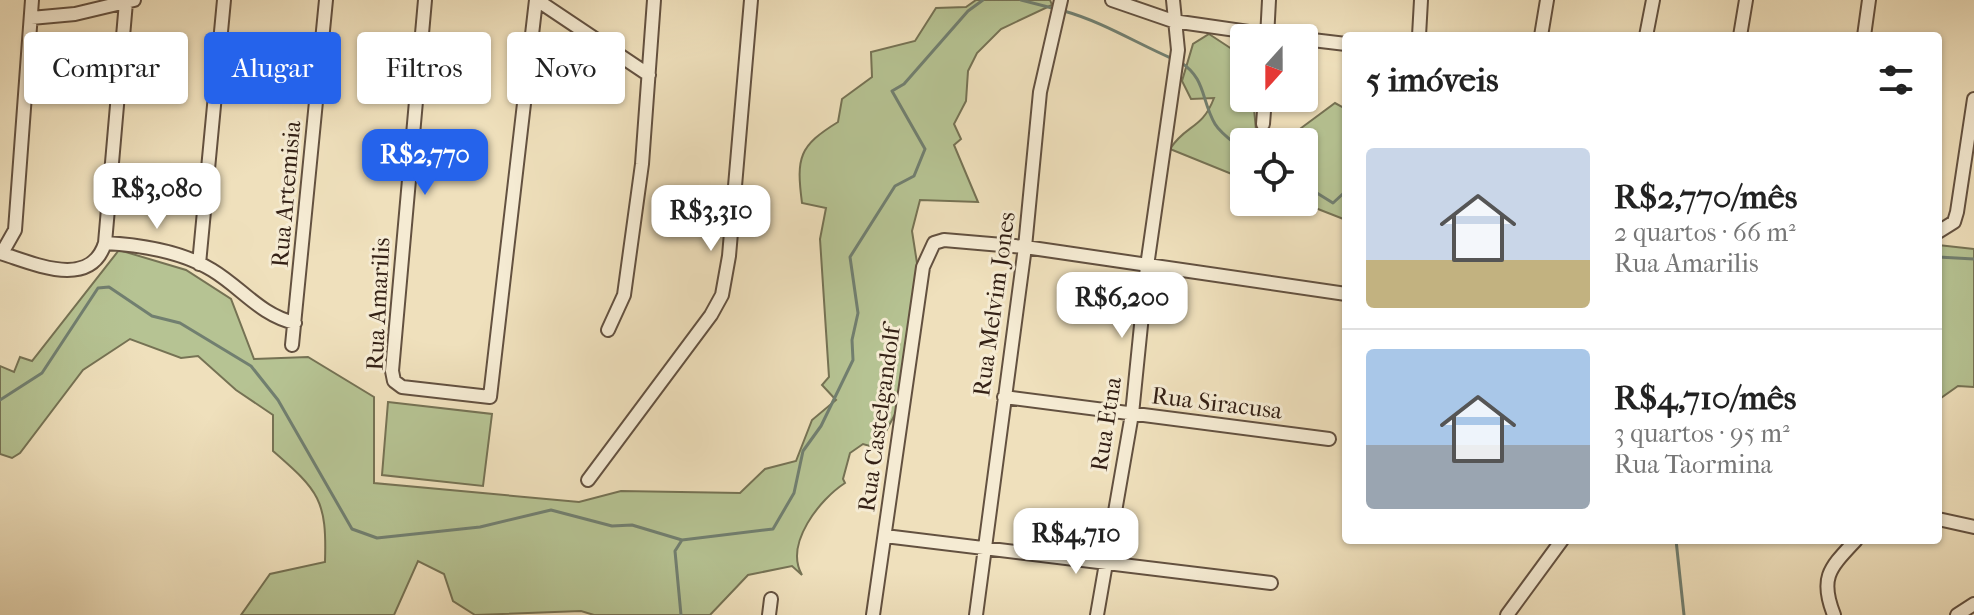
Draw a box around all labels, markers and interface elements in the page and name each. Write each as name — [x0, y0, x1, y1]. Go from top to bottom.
north arrow — [1230, 24, 1318, 112]
map controls — [1230, 24, 1318, 216]
chip: Comprar — [24, 32, 188, 104]
chip: Alugar — [204, 32, 341, 104]
chip: Filtros — [357, 32, 491, 104]
chip: Novo — [507, 32, 625, 104]
icon: filters — [1874, 58, 1918, 102]
text: 5 imóveis — [1366, 60, 1499, 100]
street label: Rua Artemisia — [266, 119, 306, 269]
button: locate — [1230, 128, 1318, 216]
pin: R$2,770 — [351, 129, 499, 197]
text: R$2,770 — [380, 139, 470, 170]
pin: R$3,080 — [83, 163, 231, 231]
text: R$3,080 — [112, 173, 202, 204]
text: R$2,770/mês — [1614, 177, 1797, 217]
icon: home — [1430, 180, 1526, 276]
pin: R$3,310 — [637, 185, 785, 253]
text: R$3,310 — [669, 195, 753, 226]
street label: Rua Melvim Jones — [967, 210, 1021, 398]
text: 2 quartos · 66 m² — [1614, 217, 1796, 248]
street label: Rua Amarilis — [361, 237, 395, 371]
text: Rua Amarilis — [1614, 248, 1758, 279]
pin: R$6,200 — [1048, 272, 1196, 340]
text: R$6,200 — [1075, 282, 1169, 313]
street label: Rua Castelgandolf — [852, 319, 907, 514]
street label: Rua Etna — [1085, 374, 1127, 473]
text: R$4,710/mês — [1614, 378, 1796, 418]
street label: Rua Siracusa — [1150, 381, 1285, 425]
icon: home — [1430, 381, 1526, 477]
text: 3 quartos · 95 m² — [1614, 418, 1790, 449]
text: Rua Taormina — [1614, 449, 1773, 480]
pin: R$4,710 — [1002, 508, 1150, 576]
text: R$4,710 — [1031, 518, 1121, 549]

